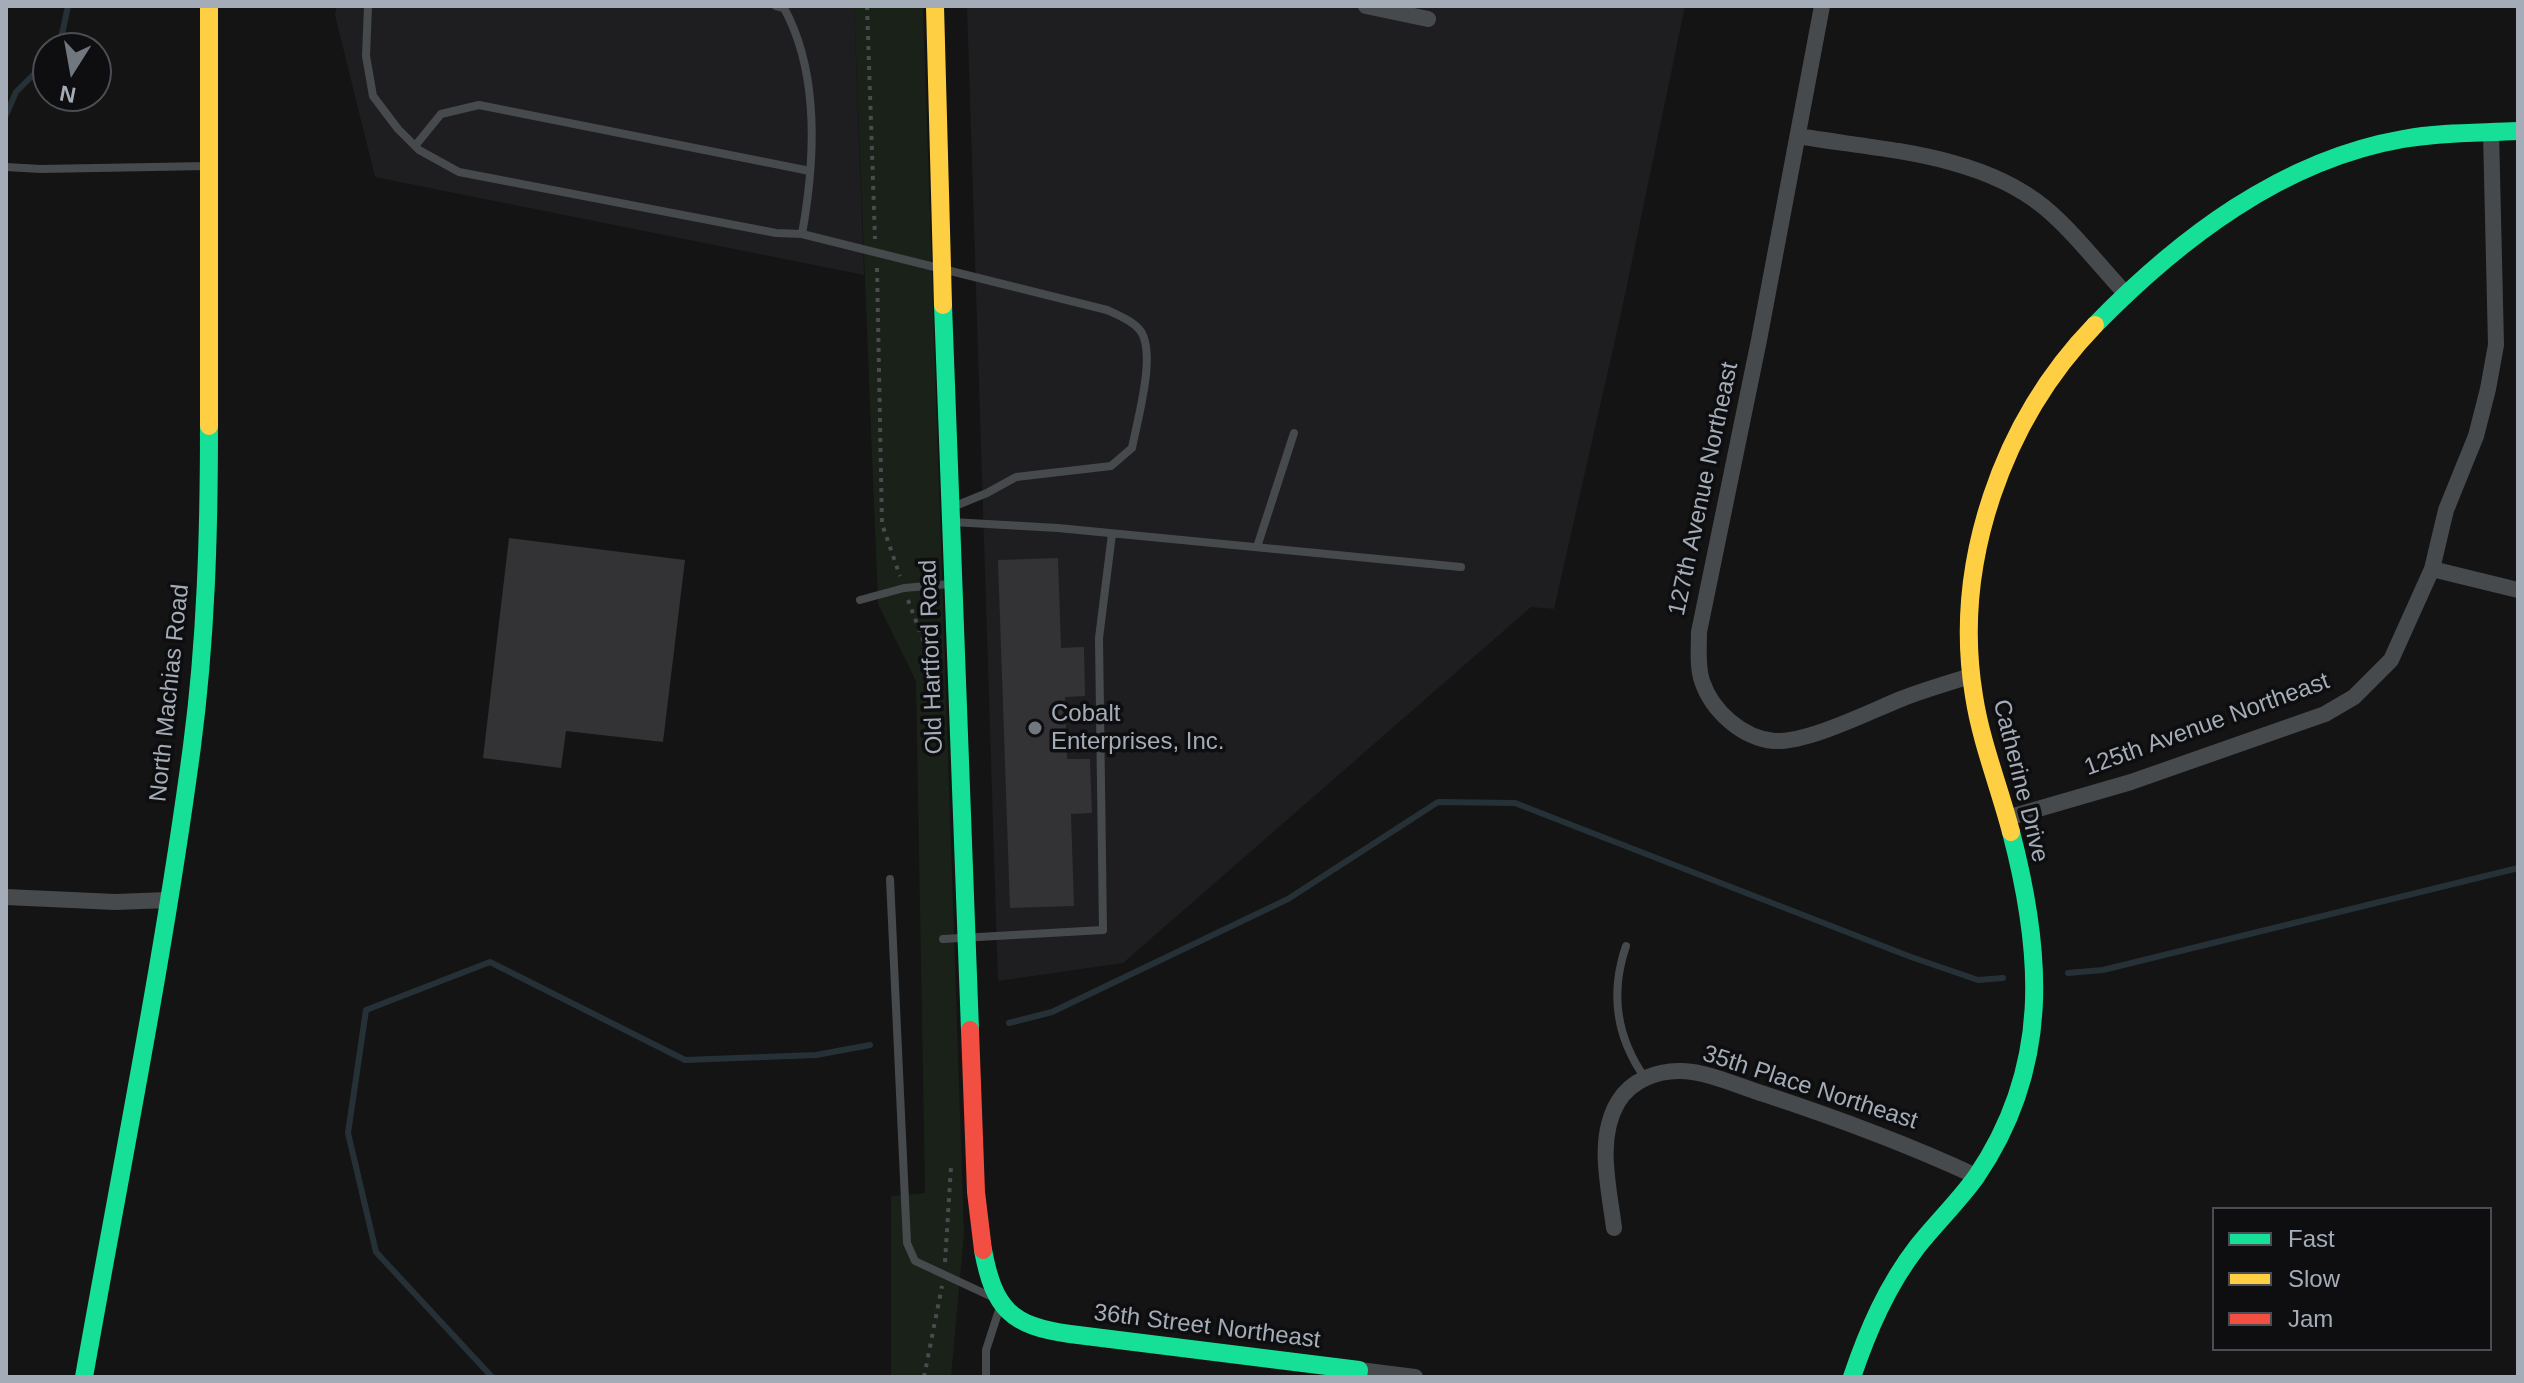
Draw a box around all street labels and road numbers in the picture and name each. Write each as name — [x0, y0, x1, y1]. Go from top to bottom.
street label: 127th Avenue Northeast — [1663, 360, 1745, 618]
street label: Old Hartford Road — [914, 559, 950, 755]
street label: North Machias Road — [144, 583, 196, 803]
street label: 125th Avenue Northeast — [2081, 667, 2333, 783]
street label: Catherine Drive — [1986, 697, 2054, 865]
street label: 35th Place Northeast — [1699, 1040, 1921, 1136]
street label: 36th Street Northeast — [1092, 1299, 1322, 1355]

